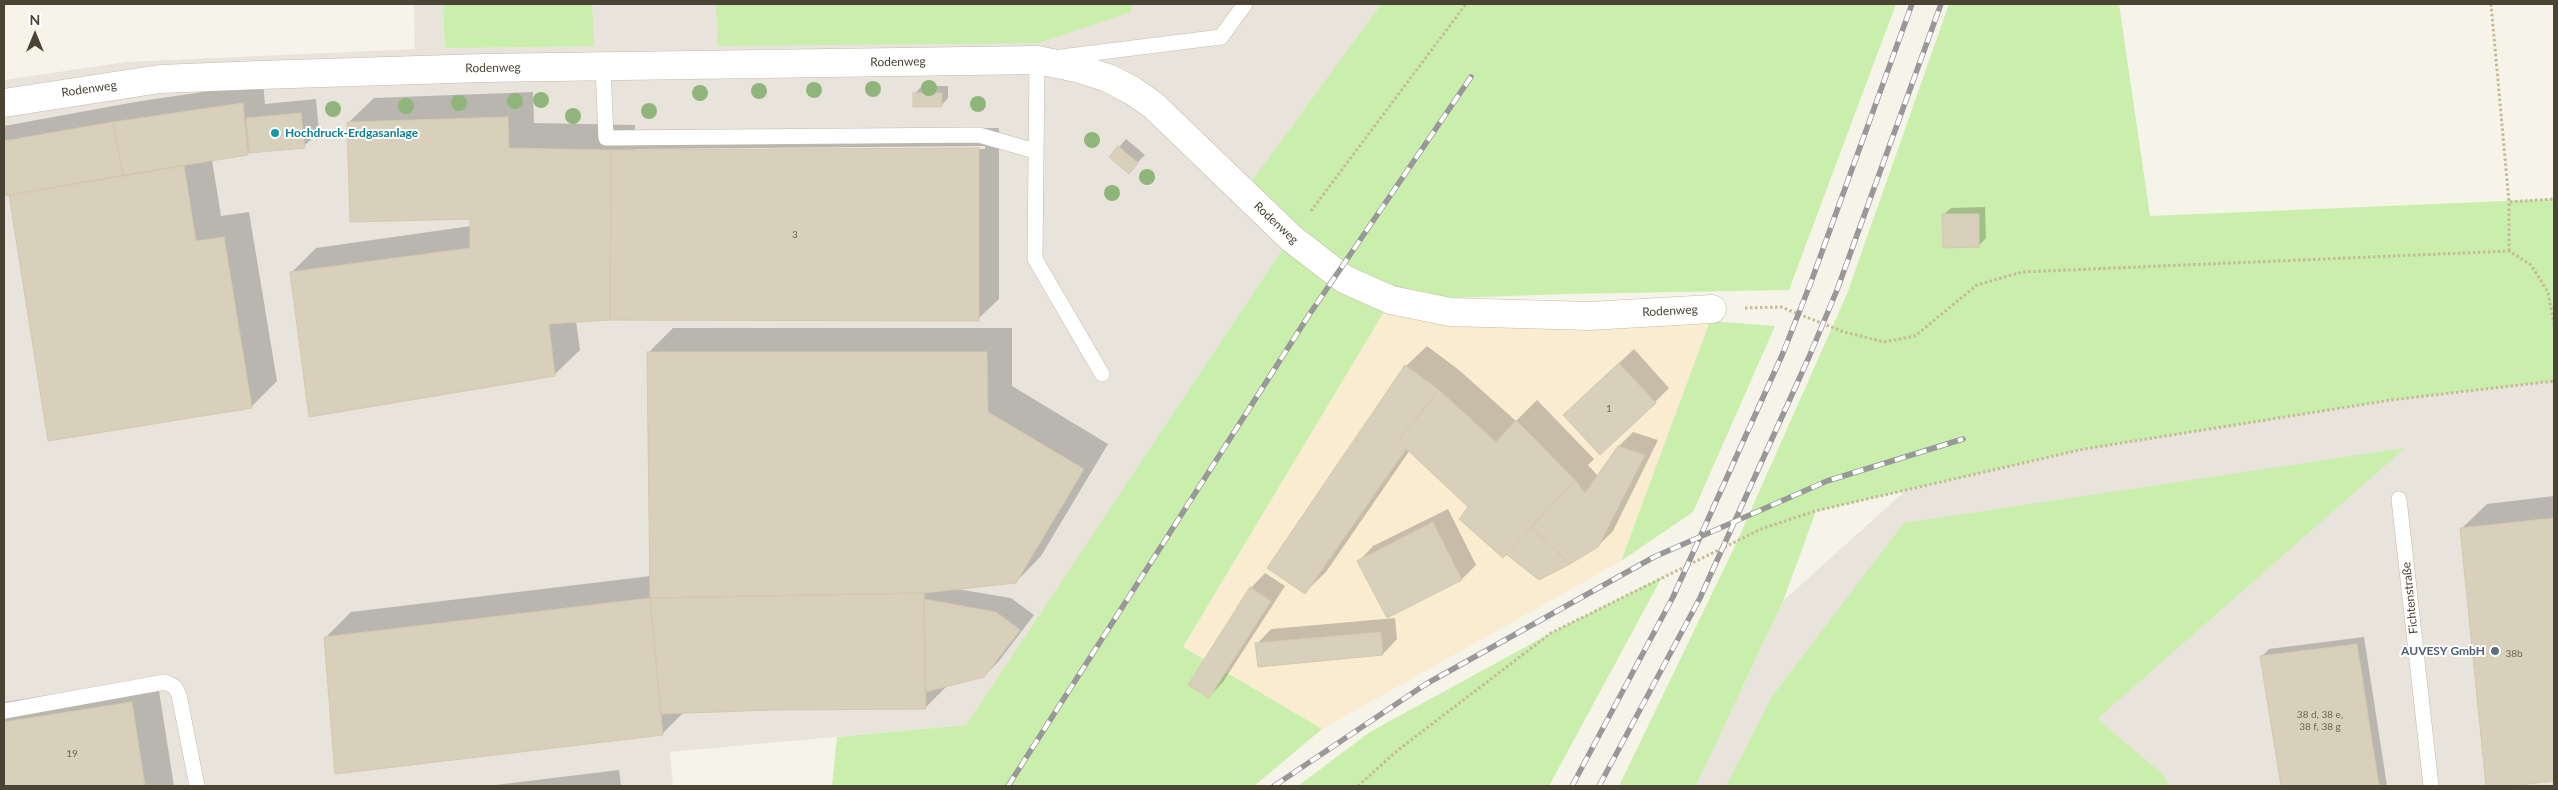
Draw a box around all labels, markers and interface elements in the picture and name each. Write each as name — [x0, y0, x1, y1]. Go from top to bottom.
north arrow — [10, 10, 60, 60]
text: N — [30, 11, 40, 28]
street label: Rodenweg — [870, 54, 926, 70]
street label: Rodenweg — [465, 60, 521, 76]
street label: Rodenweg — [60, 78, 118, 100]
place label: Hochdruck-Erdgasanlage — [285, 126, 418, 140]
marker: Hochdruck-Erdgasanlage — [269, 127, 281, 139]
street label: Rodenweg — [1251, 199, 1301, 247]
house number: 3 — [792, 229, 798, 241]
street label: Rodenweg — [1642, 302, 1698, 320]
house number: 1 — [1606, 403, 1612, 415]
street label: Fichtenstraße — [2399, 561, 2421, 635]
place label: AUVESY GmbH — [2401, 644, 2485, 658]
marker: AUVESY GmbH — [2489, 645, 2501, 657]
house number: 38b — [2505, 648, 2523, 660]
house number: 38 d, 38 e, 38 f, 38 g — [2297, 709, 2343, 732]
house number: 19 — [66, 748, 78, 760]

